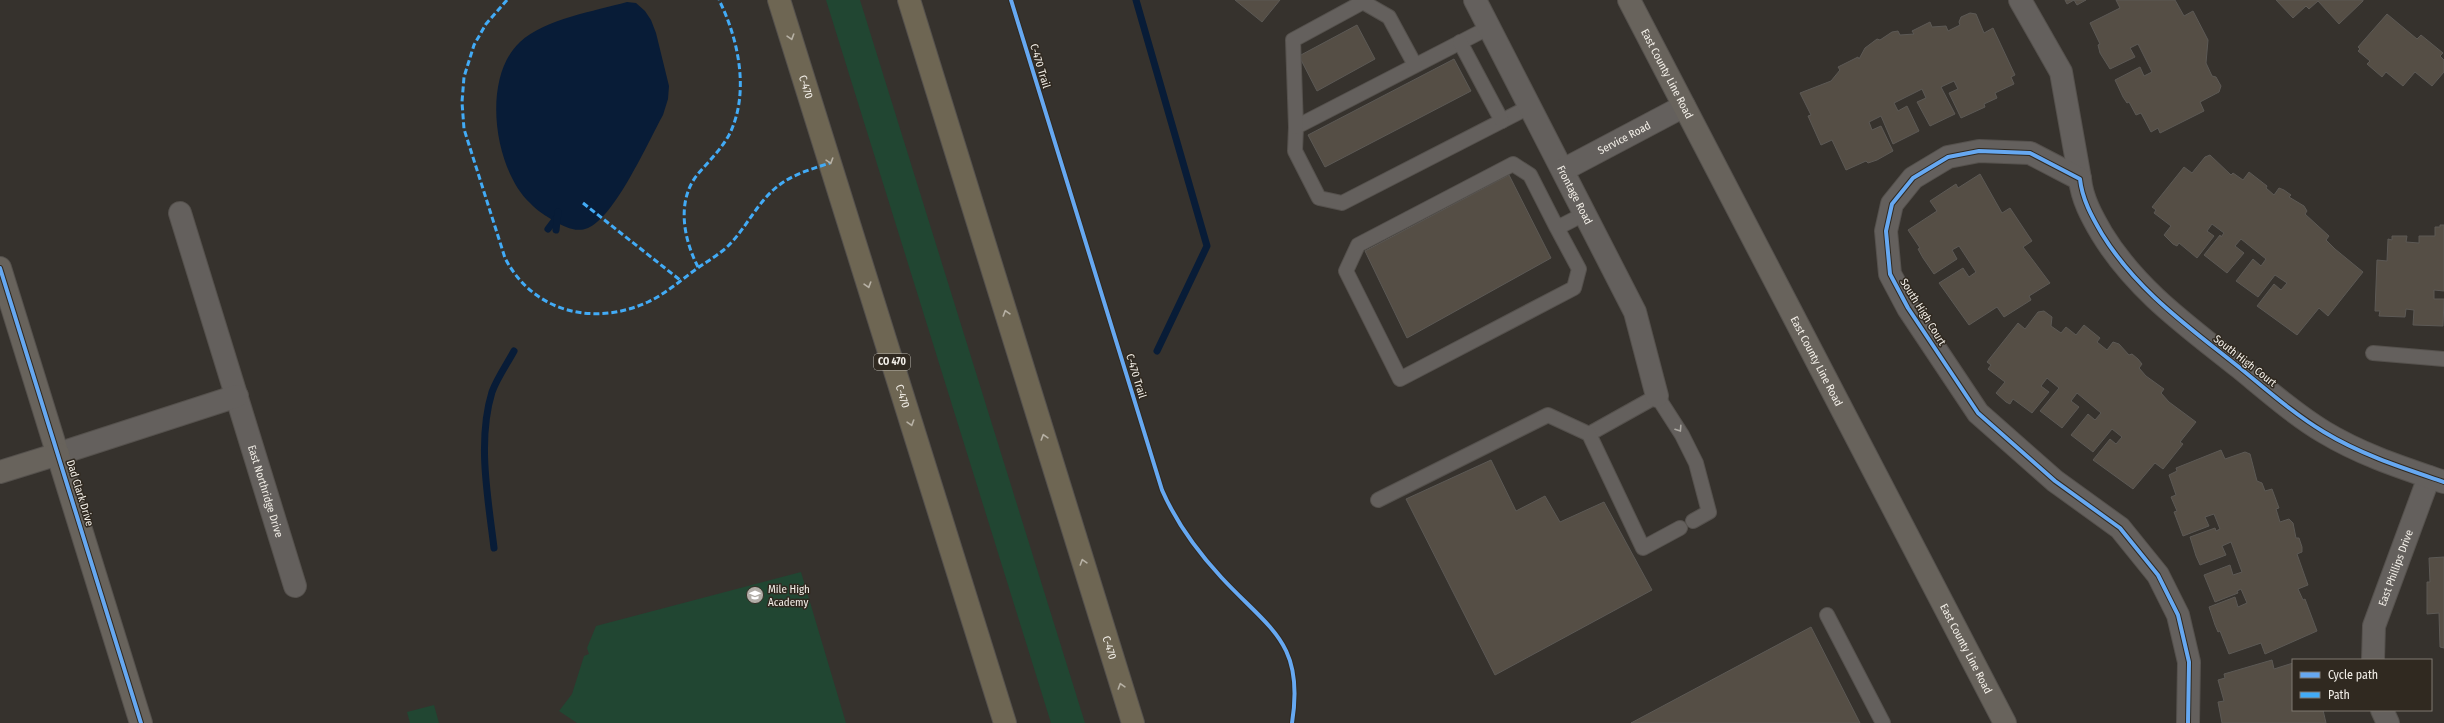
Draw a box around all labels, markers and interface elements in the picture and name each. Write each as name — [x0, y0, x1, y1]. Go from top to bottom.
street label: East County Line Road — [1639, 27, 1696, 121]
one-way arrow — [786, 34, 795, 41]
street label: C-470 Trail — [1027, 42, 1053, 90]
street label: C-470 — [796, 73, 816, 101]
street label: Service Road — [1595, 118, 1653, 157]
one-way arrow — [825, 158, 834, 165]
street label: Frontage Road — [1554, 163, 1595, 226]
street label: South High Court — [1897, 276, 1949, 348]
one-way arrow — [864, 282, 872, 289]
one-way arrow — [1002, 310, 1011, 317]
street label: East County Line Road — [1788, 314, 1845, 408]
street label: South High Court — [2211, 332, 2279, 390]
street label: C-470 Trail — [1123, 352, 1149, 400]
road number: CO 470 — [874, 354, 910, 370]
street label: C-470 — [893, 383, 913, 410]
one-way arrow — [906, 419, 915, 426]
one-way arrow — [1674, 425, 1681, 432]
one-way arrow — [1040, 434, 1049, 441]
street label: East Northridge Drive — [245, 443, 286, 539]
street label: Dad Clark Drive — [64, 458, 96, 528]
street label: East Phillips Drive — [2375, 528, 2415, 608]
one-way arrow — [1079, 558, 1088, 565]
place label: Mile High Academy — [768, 583, 810, 609]
school or university icon: Mile High Academy — [745, 585, 765, 605]
street label: East County Line Road — [1938, 601, 1995, 696]
street label: C-470 — [1100, 634, 1120, 661]
legend — [2292, 659, 2432, 711]
text: Cycle path — [2328, 668, 2378, 682]
one-way arrow — [1117, 682, 1126, 689]
text: Path — [2328, 688, 2350, 702]

